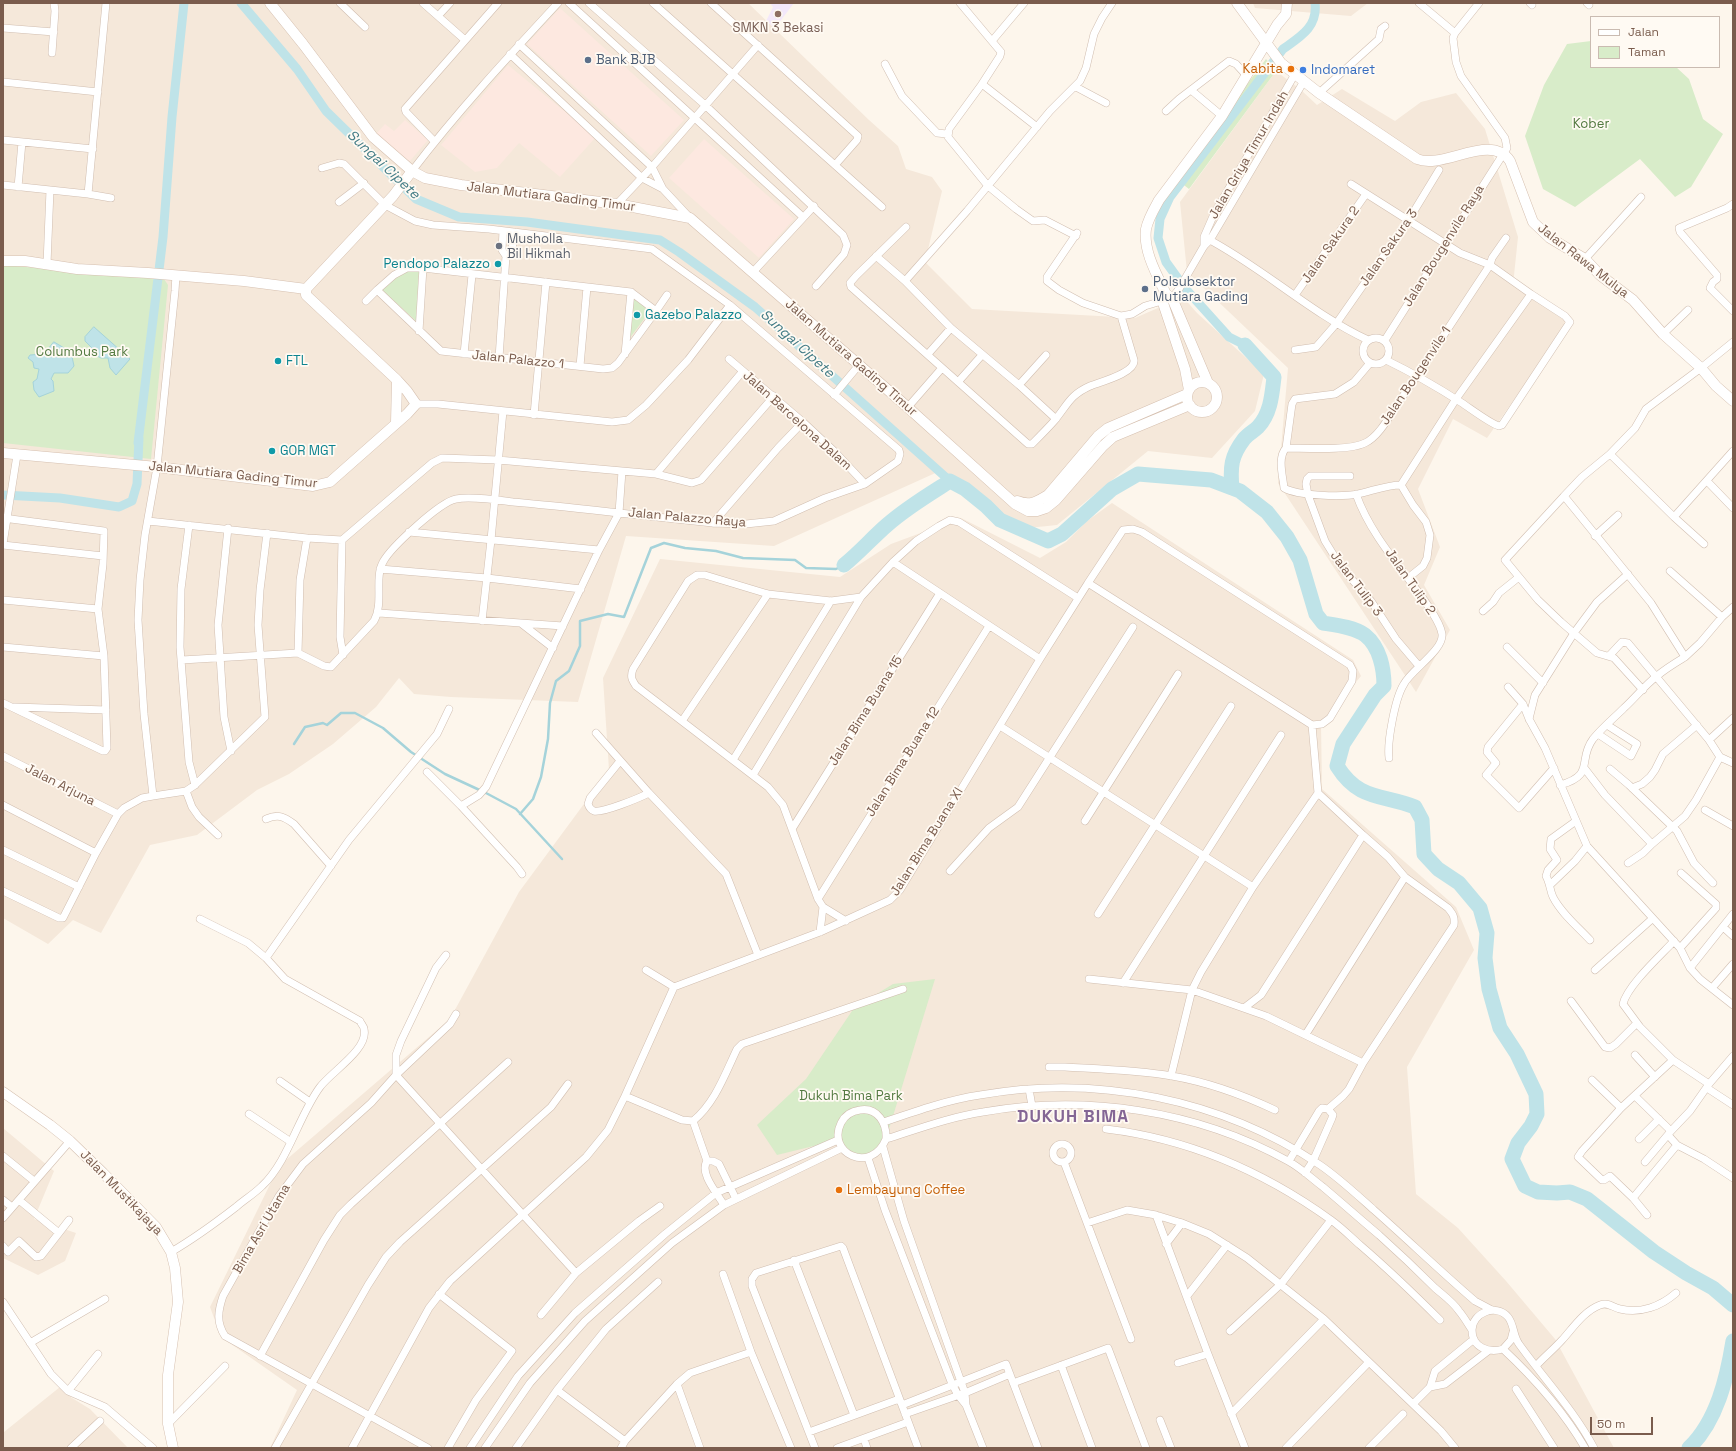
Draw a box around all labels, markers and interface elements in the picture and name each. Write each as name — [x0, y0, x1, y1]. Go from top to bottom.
marker: SMKN 3 Bekasi — [773, 9, 783, 19]
legend — [1590, 16, 1720, 68]
place label: SMKN 3 Bekasi — [733, 20, 823, 36]
text: Jalan — [1628, 24, 1659, 40]
text: Taman — [1628, 44, 1665, 60]
place label: Bank BJB — [596, 52, 655, 68]
marker: Bank BJB — [583, 55, 593, 65]
place label: Kabita — [1243, 61, 1283, 77]
place label: Indomaret — [1311, 62, 1375, 78]
marker: Kabita — [1286, 64, 1296, 74]
marker: Indomaret — [1298, 65, 1308, 75]
street label: Jalan Griya Timur Indah — [1206, 88, 1292, 222]
park label: Kober — [1573, 116, 1609, 132]
water label: Sungai Cipete — [343, 127, 423, 203]
street label: Jalan Mutiara Gading Timur — [466, 179, 636, 215]
street label: Jalan Bougenvile Raya — [1400, 182, 1488, 310]
street label: Jalan Sakura 2 — [1299, 203, 1363, 287]
street label: Jalan Sakura 3 — [1357, 206, 1421, 290]
street label: Jalan Rawa Mulya — [1534, 221, 1632, 301]
place label: Musholla Bil Hikmah — [507, 231, 571, 262]
marker: Musholla Bil Hikmah — [494, 241, 504, 251]
place label: Pendopo Palazzo — [383, 256, 490, 272]
marker: Pendopo Palazzo — [493, 259, 503, 269]
place label: Polsubsektor Mutiara Gading — [1153, 274, 1248, 305]
marker: Polsubsektor Mutiara Gading — [1140, 284, 1150, 294]
street label: Jalan Mutiara Gading Timur — [782, 296, 920, 420]
water label: Sungai Cipete — [757, 306, 837, 382]
place label: Gazebo Palazzo — [645, 307, 742, 323]
marker: Gazebo Palazzo — [632, 310, 642, 320]
street label: Jalan Bougenvile 1 — [1377, 324, 1455, 428]
park label: Columbus Park — [36, 344, 128, 360]
street label: Jalan Palazzo 1 — [471, 347, 565, 373]
place label: FTL — [286, 353, 308, 369]
marker: FTL — [273, 356, 283, 366]
street label: Jalan Barcelona Dalam — [739, 368, 855, 474]
place label: GOR MGT — [280, 443, 336, 459]
marker: GOR MGT — [267, 446, 277, 456]
street label: Jalan Mutiara Gading Timur — [148, 458, 318, 492]
street label: Jalan Palazzo Raya — [627, 505, 747, 531]
street label: Jalan Tulip 2 — [1381, 546, 1439, 618]
street label: Jalan Tulip 3 — [1326, 548, 1386, 620]
street label: Jalan Bima Buana 15 — [826, 653, 906, 769]
street label: Jalan Bima Buana 12 — [863, 704, 943, 820]
street label: Jalan Arjuna — [22, 761, 98, 809]
street label: Jalan Bima Buana XI — [887, 785, 967, 899]
park label: Dukuh Bima Park — [799, 1088, 903, 1104]
district label: DUKUH BIMA — [1017, 1107, 1129, 1127]
street label: Jalan Mustikajaya — [76, 1147, 166, 1239]
street label: Bima Asri Utama — [230, 1181, 294, 1277]
place label: Lembayung Coffee — [847, 1182, 965, 1198]
marker: Lembayung Coffee — [834, 1185, 844, 1195]
scale bar — [1592, 1409, 1655, 1435]
text: 50 m — [1597, 1416, 1625, 1432]

